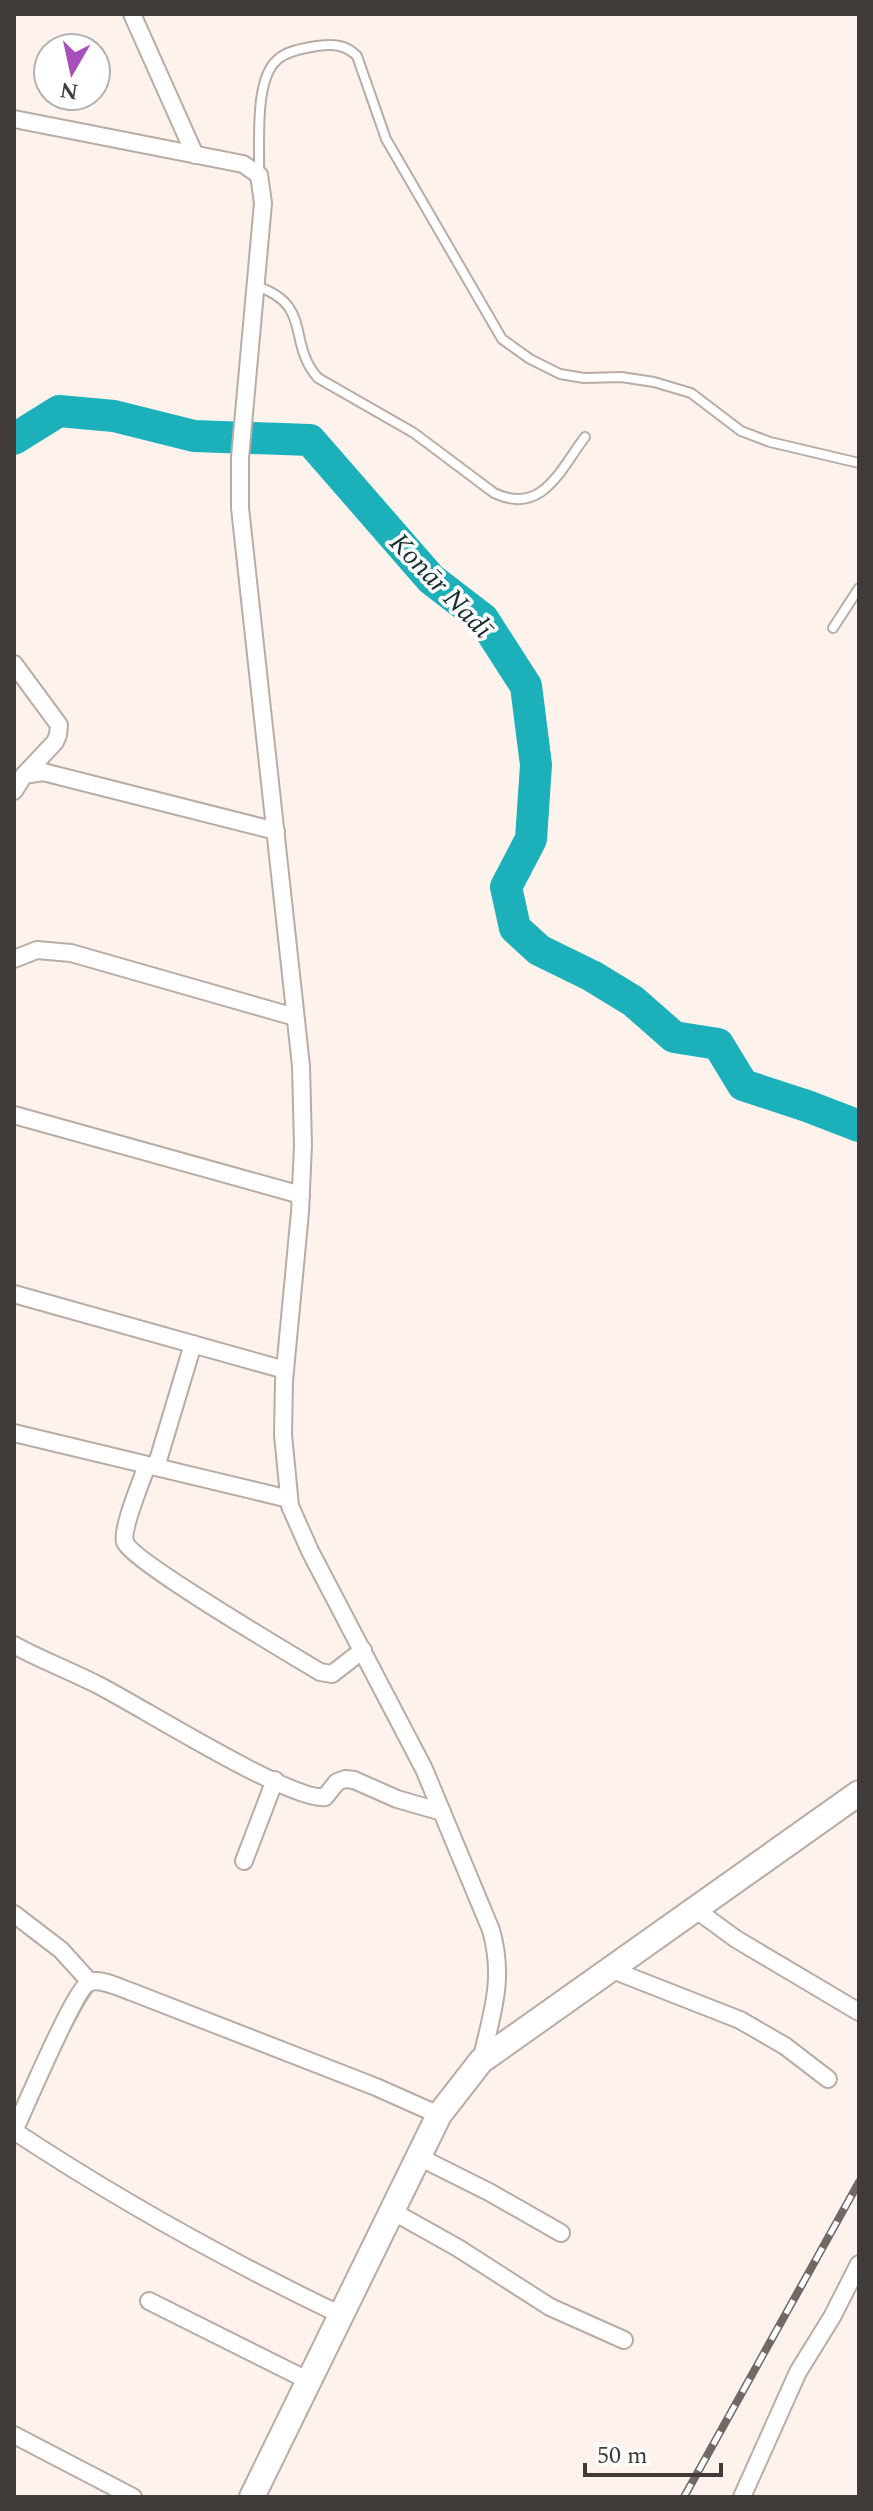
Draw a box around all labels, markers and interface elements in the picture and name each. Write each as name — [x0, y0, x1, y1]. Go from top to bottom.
north arrow — [32, 32, 112, 112]
text: N — [58, 73, 81, 108]
water label: Konār Nadī — [379, 523, 504, 650]
scale bar — [585, 2427, 721, 2477]
text: 50 m — [597, 2438, 648, 2474]

